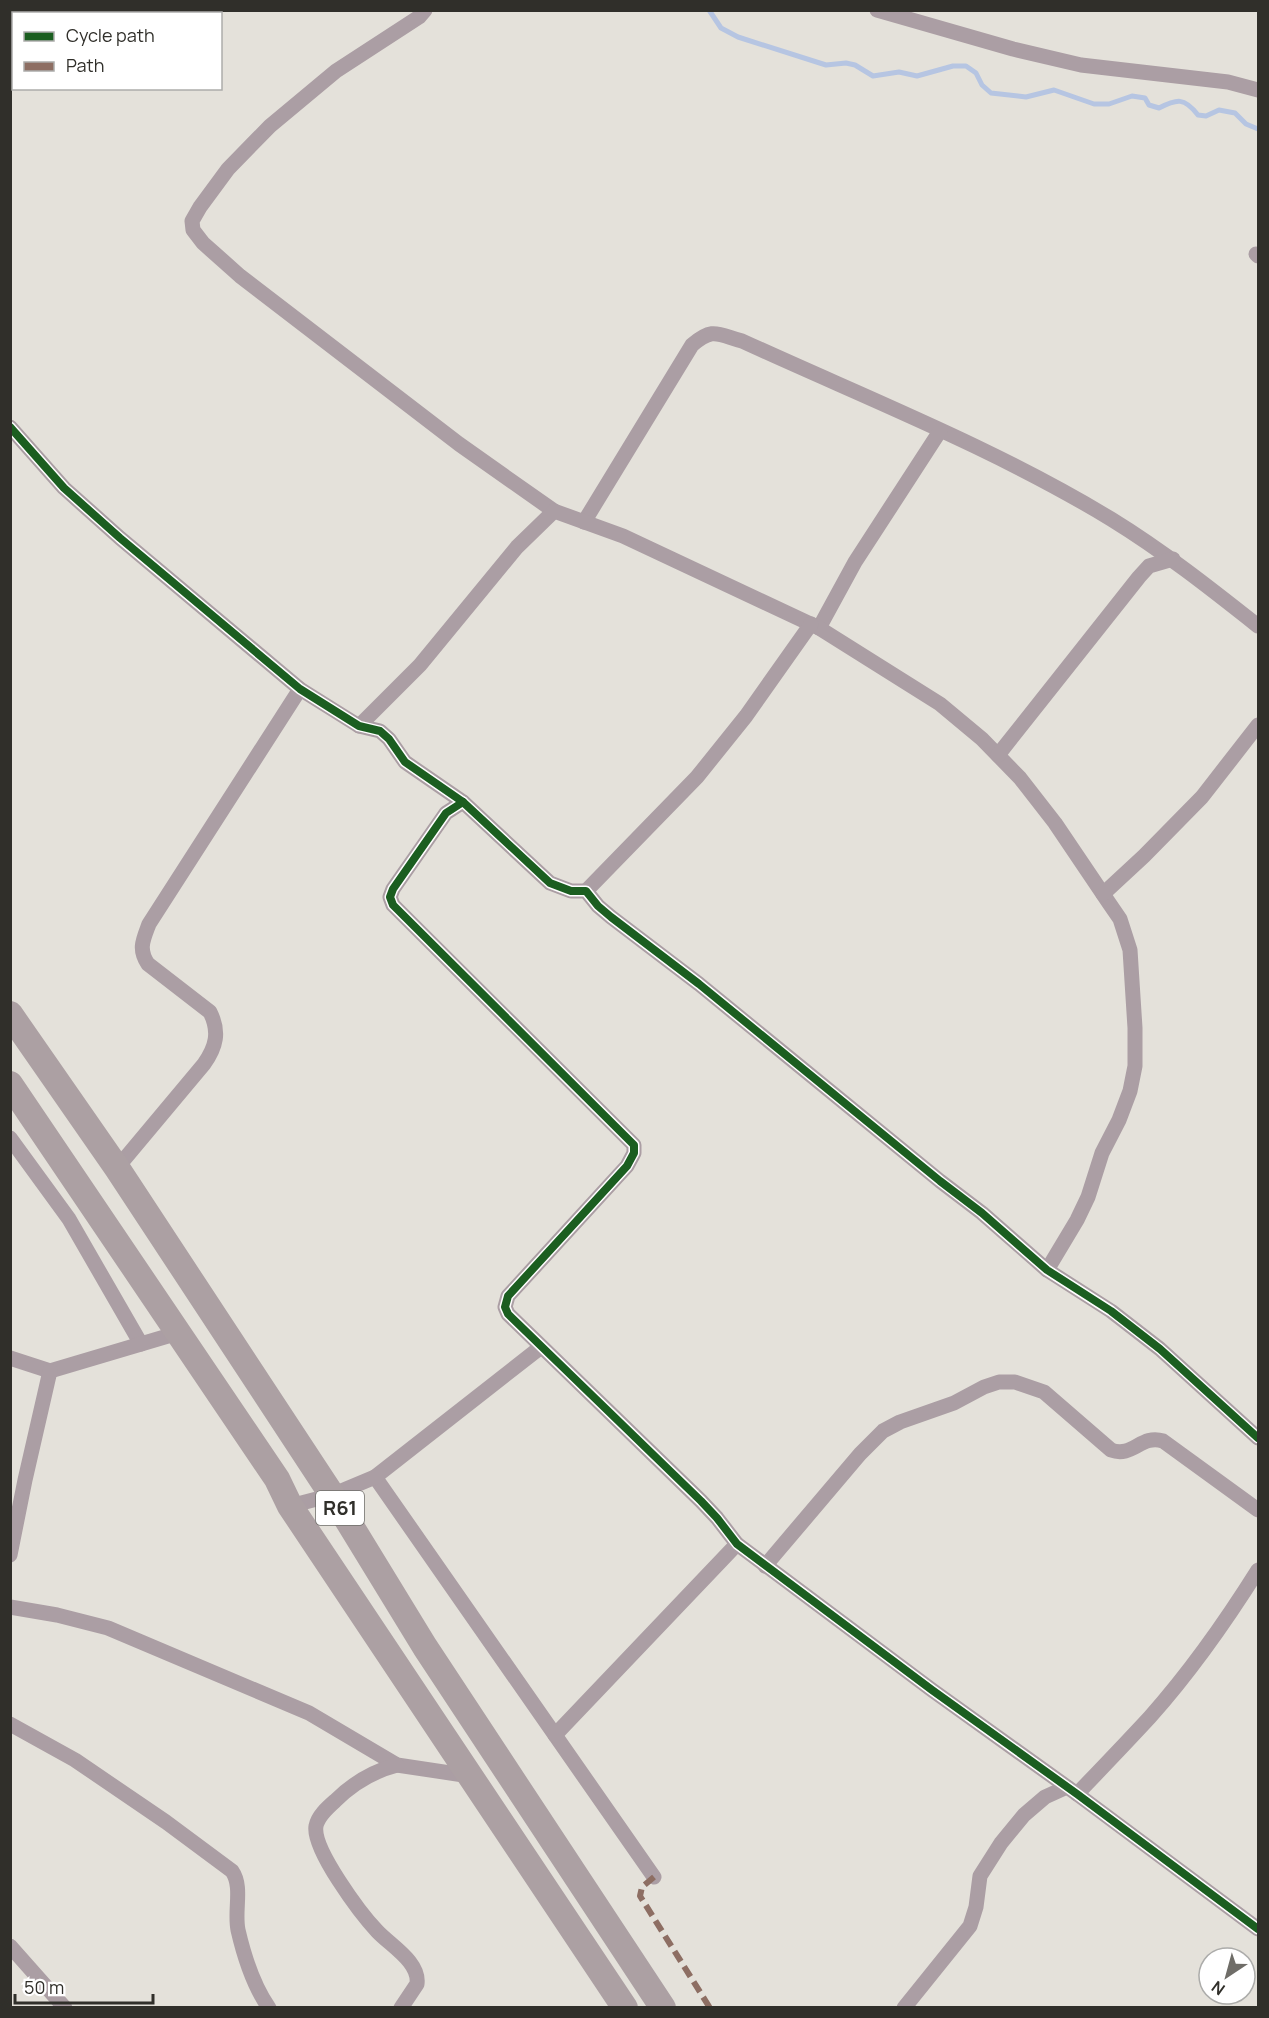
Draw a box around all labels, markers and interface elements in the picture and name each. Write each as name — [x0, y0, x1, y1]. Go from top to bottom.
legend — [12, 12, 222, 90]
text: Cycle path — [66, 23, 155, 47]
text: Path — [66, 53, 104, 77]
road number: R61 — [316, 1491, 364, 1525]
north arrow — [1197, 1946, 1257, 2006]
scale bar — [15, 1967, 153, 2005]
text: 50 m — [24, 1975, 64, 1999]
text: N — [1207, 1976, 1229, 2000]

